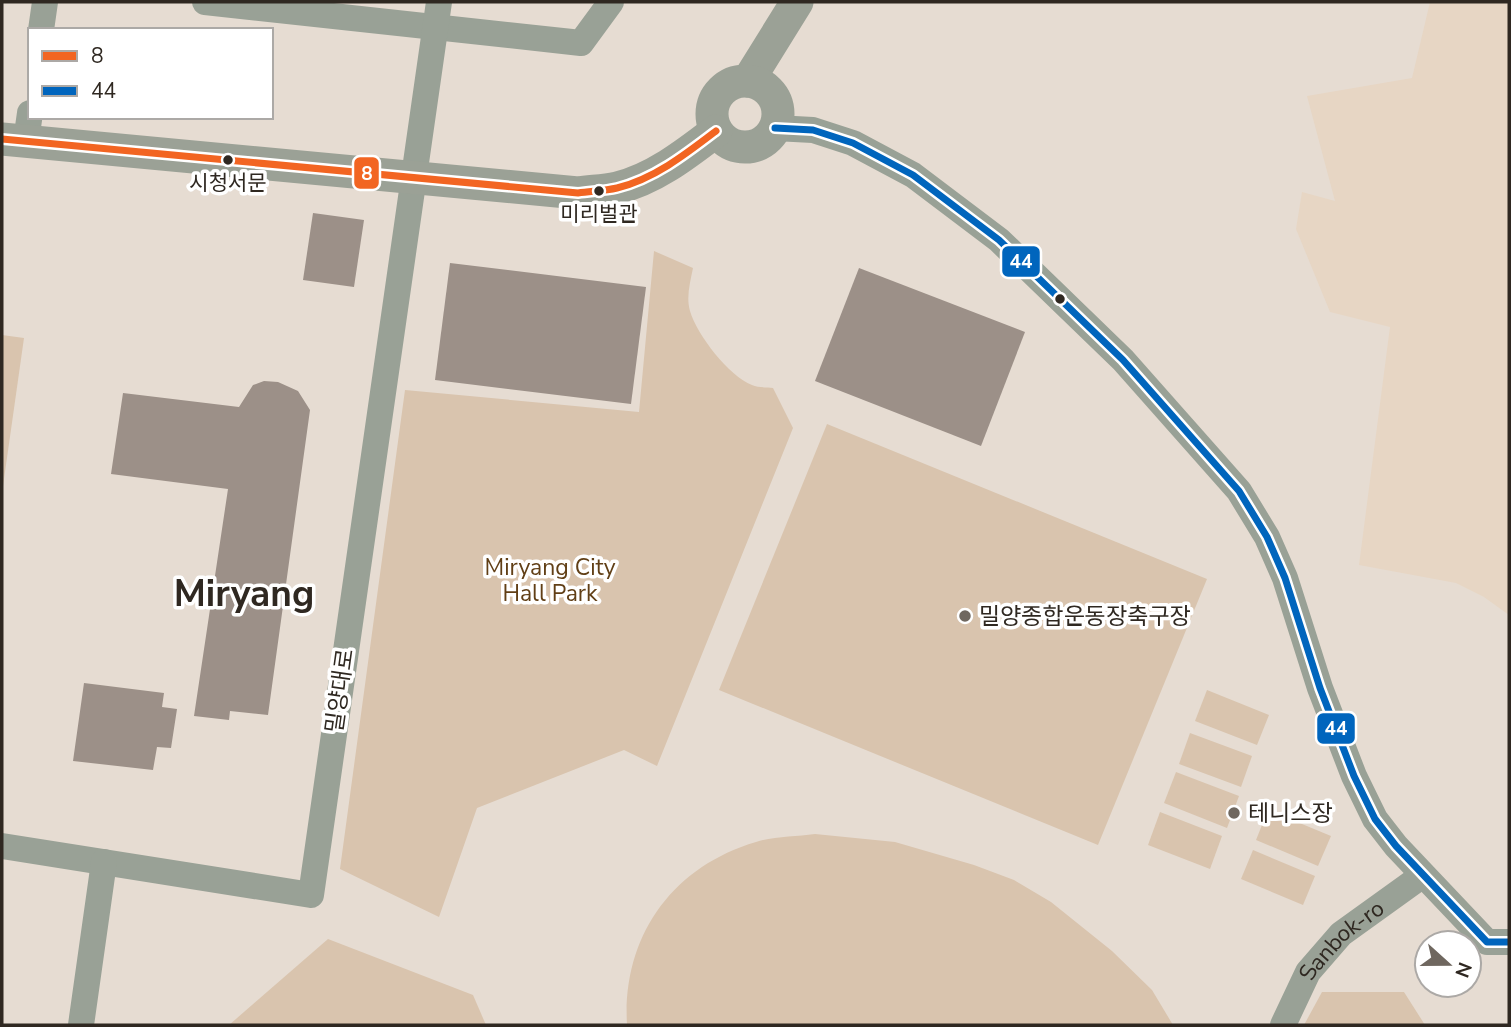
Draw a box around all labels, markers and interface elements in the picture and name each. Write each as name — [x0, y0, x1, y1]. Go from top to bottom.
legend — [28, 28, 273, 119]
text: 8 — [91, 42, 104, 70]
text: 44 — [91, 77, 116, 105]
marker: 시청서문 — [221, 153, 235, 167]
line badge: 8 — [353, 156, 380, 190]
text: 8 — [361, 161, 373, 187]
place label: 시청서문 — [189, 169, 267, 197]
marker: 미리벌관 — [592, 184, 606, 198]
place label: 미리벌관 — [560, 200, 638, 228]
line badge: 44 — [1001, 245, 1041, 278]
text: 44 — [1010, 249, 1032, 275]
unlabelled marker — [1053, 292, 1067, 306]
park label: Miryang City Hall Park — [485, 552, 616, 609]
district label: Miryang — [174, 569, 314, 619]
place label: 밀양종합운동장축구장 — [979, 601, 1191, 632]
marker: 밀양종합운동장축구장 — [957, 608, 973, 624]
street label: 밀양대로 — [319, 647, 361, 735]
line badge: 44 — [1316, 712, 1356, 745]
text: 44 — [1325, 716, 1347, 742]
place label: 테니스장 — [1248, 798, 1333, 829]
marker: 테니스장 — [1226, 805, 1242, 821]
street label: Sanbok-ro — [1291, 892, 1390, 985]
north arrow — [1413, 929, 1483, 999]
text: N — [1448, 958, 1478, 981]

